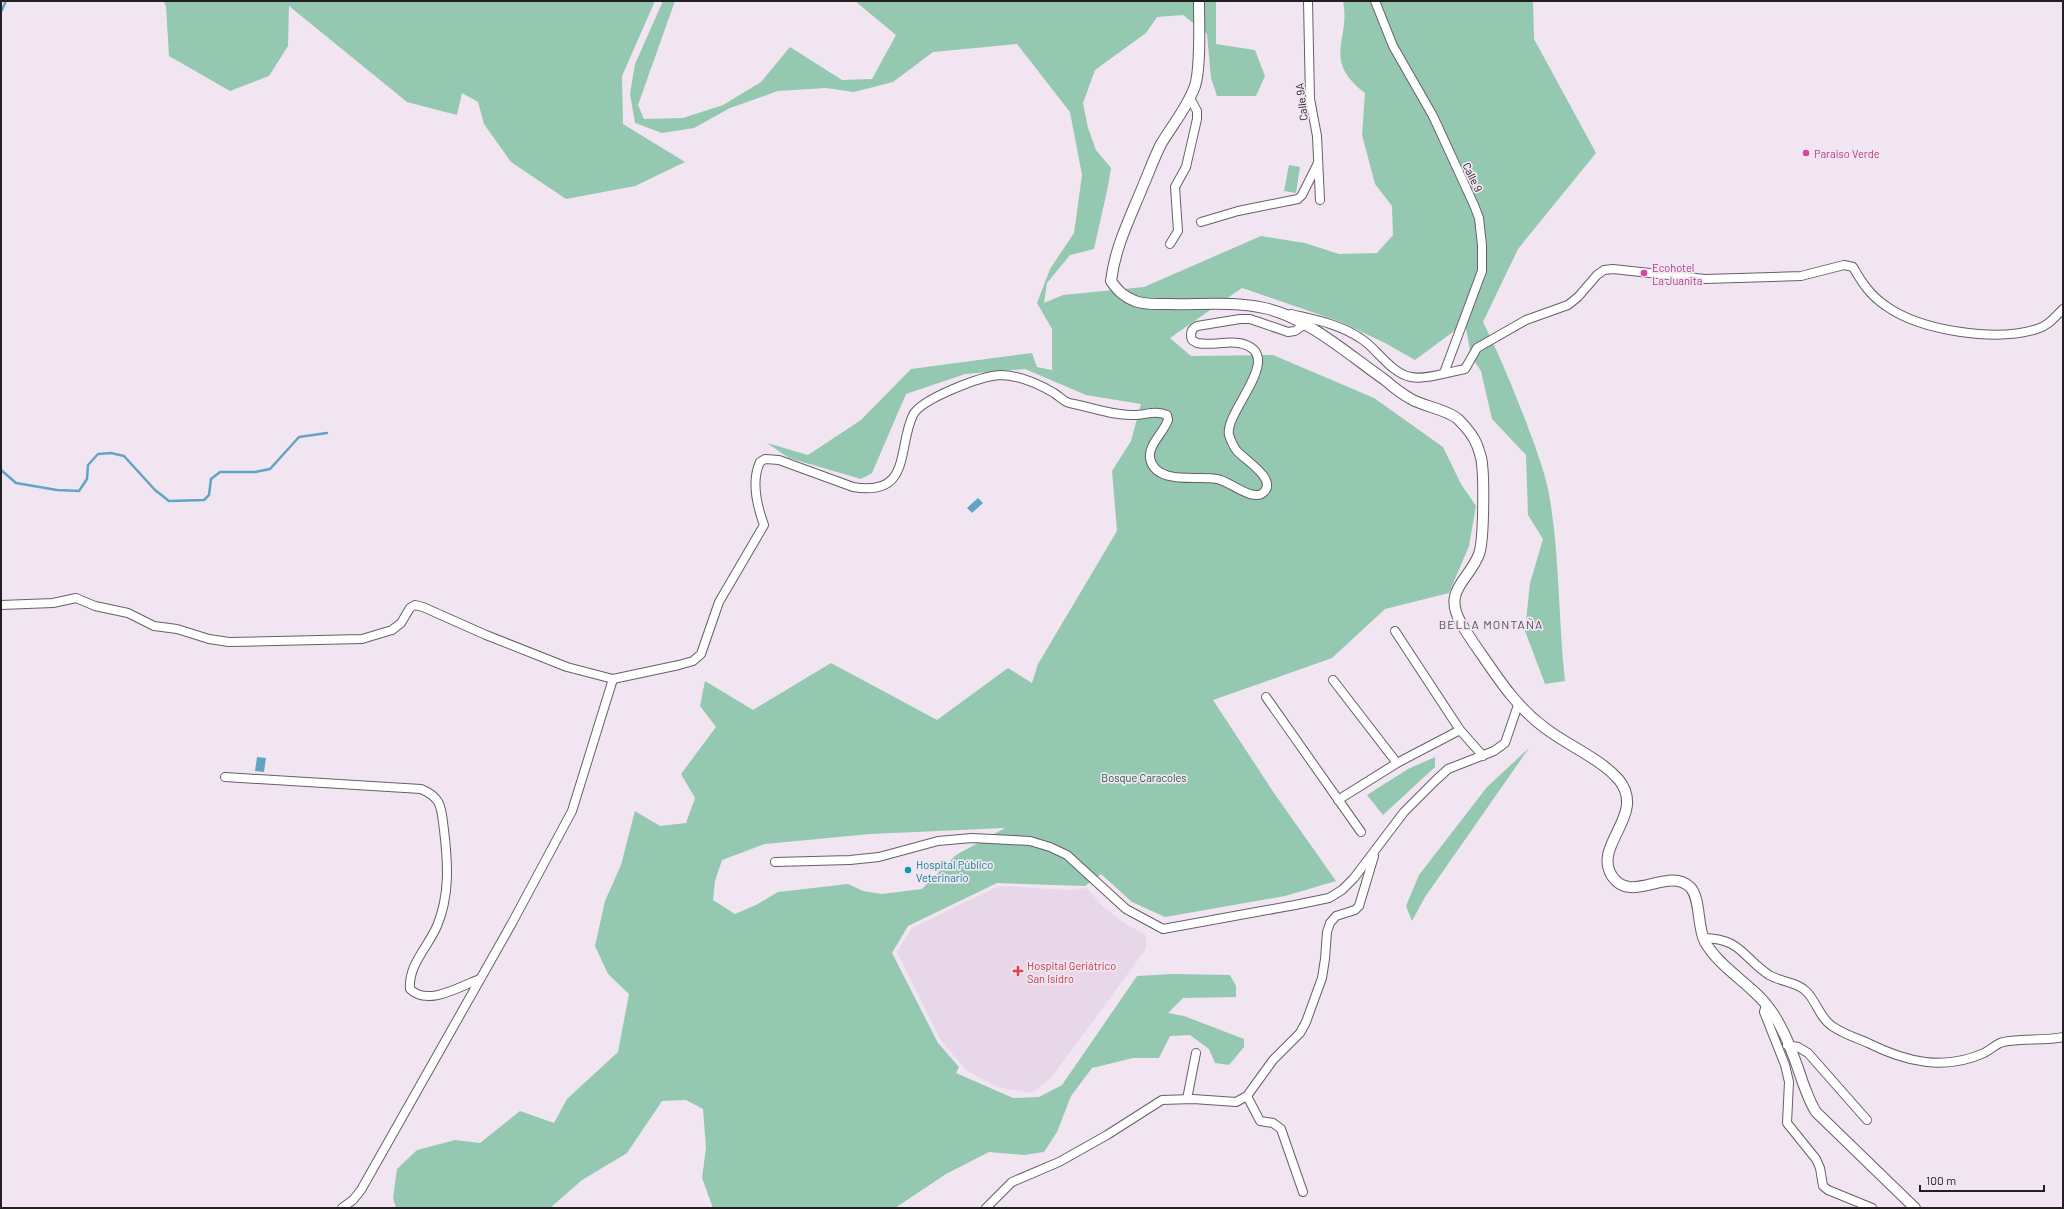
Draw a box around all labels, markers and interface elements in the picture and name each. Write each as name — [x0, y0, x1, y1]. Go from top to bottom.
street label: Calle 9A — [1292, 82, 1310, 122]
place label: Paraiso Verde — [1814, 147, 1880, 160]
marker: Paraiso Verde — [1801, 148, 1811, 158]
street label: Calle 9 — [1460, 160, 1486, 194]
place label: Ecohotel La Juanita — [1652, 261, 1702, 287]
marker: Ecohotel La Juanita — [1639, 268, 1649, 278]
district label: BELLA MONTAÑA — [1439, 617, 1543, 631]
park label: Bosque Caracoles — [1101, 771, 1187, 784]
place label: Hospital Público Veterinario — [916, 858, 993, 884]
marker: Hospital Público Veterinario — [903, 865, 913, 875]
place label: Hospital Geriátrico San Isidro — [1027, 959, 1116, 985]
marker: Hospital Geriátrico San Isidro — [1012, 965, 1024, 977]
scale bar — [1920, 1167, 2044, 1193]
text: 100 m — [1926, 1173, 1956, 1187]

